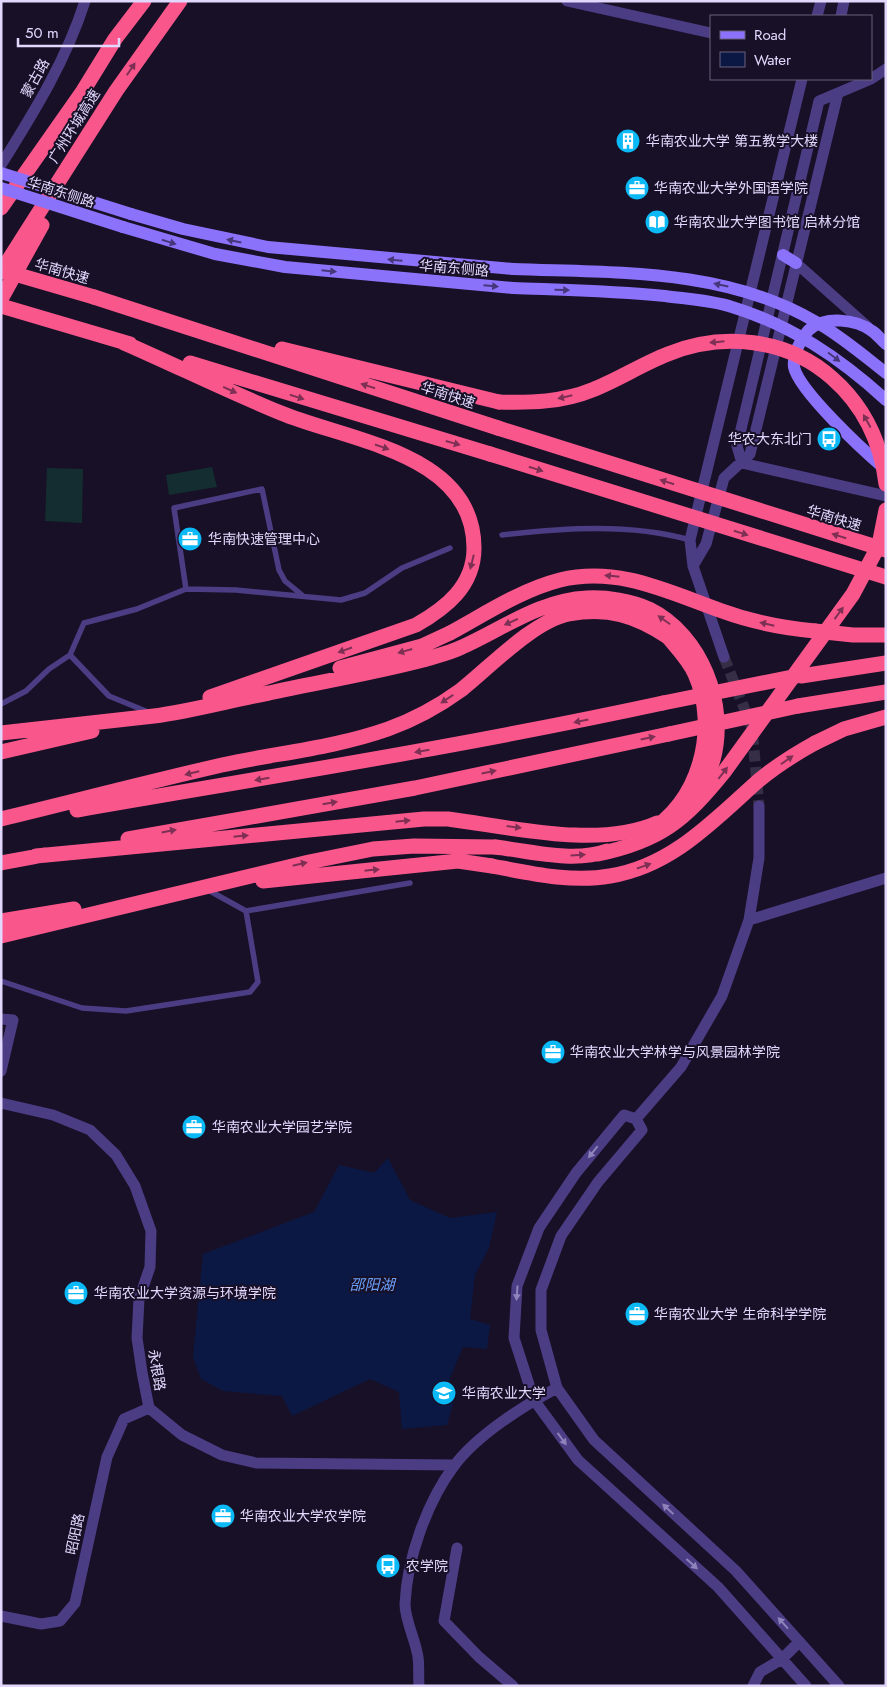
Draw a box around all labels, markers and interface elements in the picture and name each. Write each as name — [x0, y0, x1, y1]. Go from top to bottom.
scale bar — [18, 15, 119, 47]
legend — [710, 15, 872, 80]
text: 50 m — [25, 22, 59, 44]
text: Road — [754, 24, 786, 46]
text: Water — [754, 49, 792, 71]
street label: 蒙古路 — [16, 55, 54, 101]
one-way arrow — [126, 62, 136, 75]
street label: 广州环城高速 — [43, 85, 105, 167]
building icon: 华南农业大学 第五教学大楼 — [615, 128, 641, 154]
place label: 华南农业大学 第五教学大楼 — [646, 131, 818, 151]
street label: 华南东侧路 — [25, 172, 97, 212]
office icon: 华南农业大学外国语学院 — [624, 175, 650, 201]
place label: 华南农业大学外国语学院 — [654, 178, 808, 198]
library icon: 华南农业大学图书馆 启林分馆 — [644, 209, 670, 235]
place label: 华南农业大学图书馆 启林分馆 — [674, 212, 860, 232]
one-way arrow — [226, 237, 241, 245]
one-way arrow — [162, 238, 177, 246]
street label: 华南快速 — [32, 254, 92, 288]
one-way arrow — [387, 255, 403, 263]
street label: 华南东侧路 — [418, 255, 490, 281]
one-way arrow — [321, 267, 337, 275]
one-way arrow — [714, 281, 729, 289]
one-way arrow — [483, 282, 499, 290]
one-way arrow — [554, 286, 570, 294]
one-way arrow — [708, 338, 724, 346]
one-way arrow — [827, 351, 840, 362]
street label: 华南快速 — [418, 377, 478, 413]
one-way arrow — [360, 382, 375, 390]
one-way arrow — [223, 387, 237, 395]
one-way arrow — [290, 393, 305, 401]
one-way arrow — [558, 393, 573, 401]
one-way arrow — [862, 414, 871, 427]
bus stop icon: 华农大东北门 — [816, 426, 842, 452]
place label: 华农大东北门 — [728, 429, 812, 449]
one-way arrow — [445, 439, 460, 447]
one-way arrow — [375, 444, 390, 451]
one-way arrow — [529, 465, 544, 473]
one-way arrow — [660, 478, 675, 485]
street label: 华南快速 — [804, 500, 864, 536]
office icon: 华南快速管理中心 — [177, 526, 203, 552]
place label: 华南快速管理中心 — [208, 529, 320, 549]
one-way arrow — [734, 530, 749, 538]
one-way arrow — [832, 532, 847, 540]
one-way arrow — [468, 555, 476, 570]
one-way arrow — [604, 572, 620, 580]
one-way arrow — [834, 606, 844, 620]
one-way arrow — [658, 615, 671, 625]
one-way arrow — [504, 619, 518, 627]
one-way arrow — [759, 620, 774, 628]
one-way arrow — [337, 646, 352, 654]
one-way arrow — [397, 647, 413, 655]
one-way arrow — [440, 694, 454, 703]
one-way arrow — [574, 717, 589, 725]
one-way arrow — [640, 734, 656, 742]
one-way arrow — [413, 748, 429, 756]
one-way arrow — [780, 755, 794, 765]
one-way arrow — [718, 767, 729, 780]
one-way arrow — [482, 768, 497, 776]
one-way arrow — [184, 769, 199, 777]
one-way arrow — [253, 775, 269, 783]
one-way arrow — [322, 798, 338, 806]
one-way arrow — [395, 817, 411, 825]
one-way arrow — [506, 823, 522, 831]
one-way arrow — [162, 826, 178, 834]
one-way arrow — [233, 832, 249, 840]
one-way arrow — [570, 851, 586, 859]
one-way arrow — [293, 860, 308, 868]
one-way arrow — [636, 862, 651, 869]
one-way arrow — [364, 866, 380, 874]
office icon: 华南农业大学林学与风景园林学院 — [540, 1039, 566, 1065]
place label: 华南农业大学林学与风景园林学院 — [570, 1042, 780, 1062]
office icon: 华南农业大学园艺学院 — [181, 1114, 207, 1140]
place label: 华南农业大学园艺学院 — [212, 1117, 352, 1137]
one-way arrow — [587, 1146, 599, 1158]
water label: 邵阳湖 — [349, 1274, 396, 1296]
office icon: 华南农业大学资源与环境学院 — [63, 1280, 89, 1306]
place label: 华南农业大学资源与环境学院 — [94, 1283, 276, 1303]
one-way arrow — [512, 1286, 520, 1302]
office icon: 华南农业大学 生命科学学院 — [624, 1301, 650, 1327]
place label: 华南农业大学 生命科学学院 — [654, 1304, 826, 1324]
street label: 永根路 — [144, 1348, 170, 1392]
school or university icon: 华南农业大学 — [431, 1380, 457, 1406]
place label: 华南农业大学 — [462, 1383, 546, 1403]
one-way arrow — [557, 1432, 568, 1445]
office icon: 华南农业大学农学院 — [210, 1503, 236, 1529]
one-way arrow — [662, 1503, 674, 1514]
place label: 华南农业大学农学院 — [240, 1506, 366, 1526]
street label: 昭阳路 — [61, 1511, 89, 1557]
bus stop icon: 农学院 — [375, 1553, 401, 1579]
place label: 农学院 — [406, 1556, 448, 1576]
one-way arrow — [685, 1558, 697, 1570]
one-way arrow — [777, 1618, 789, 1630]

